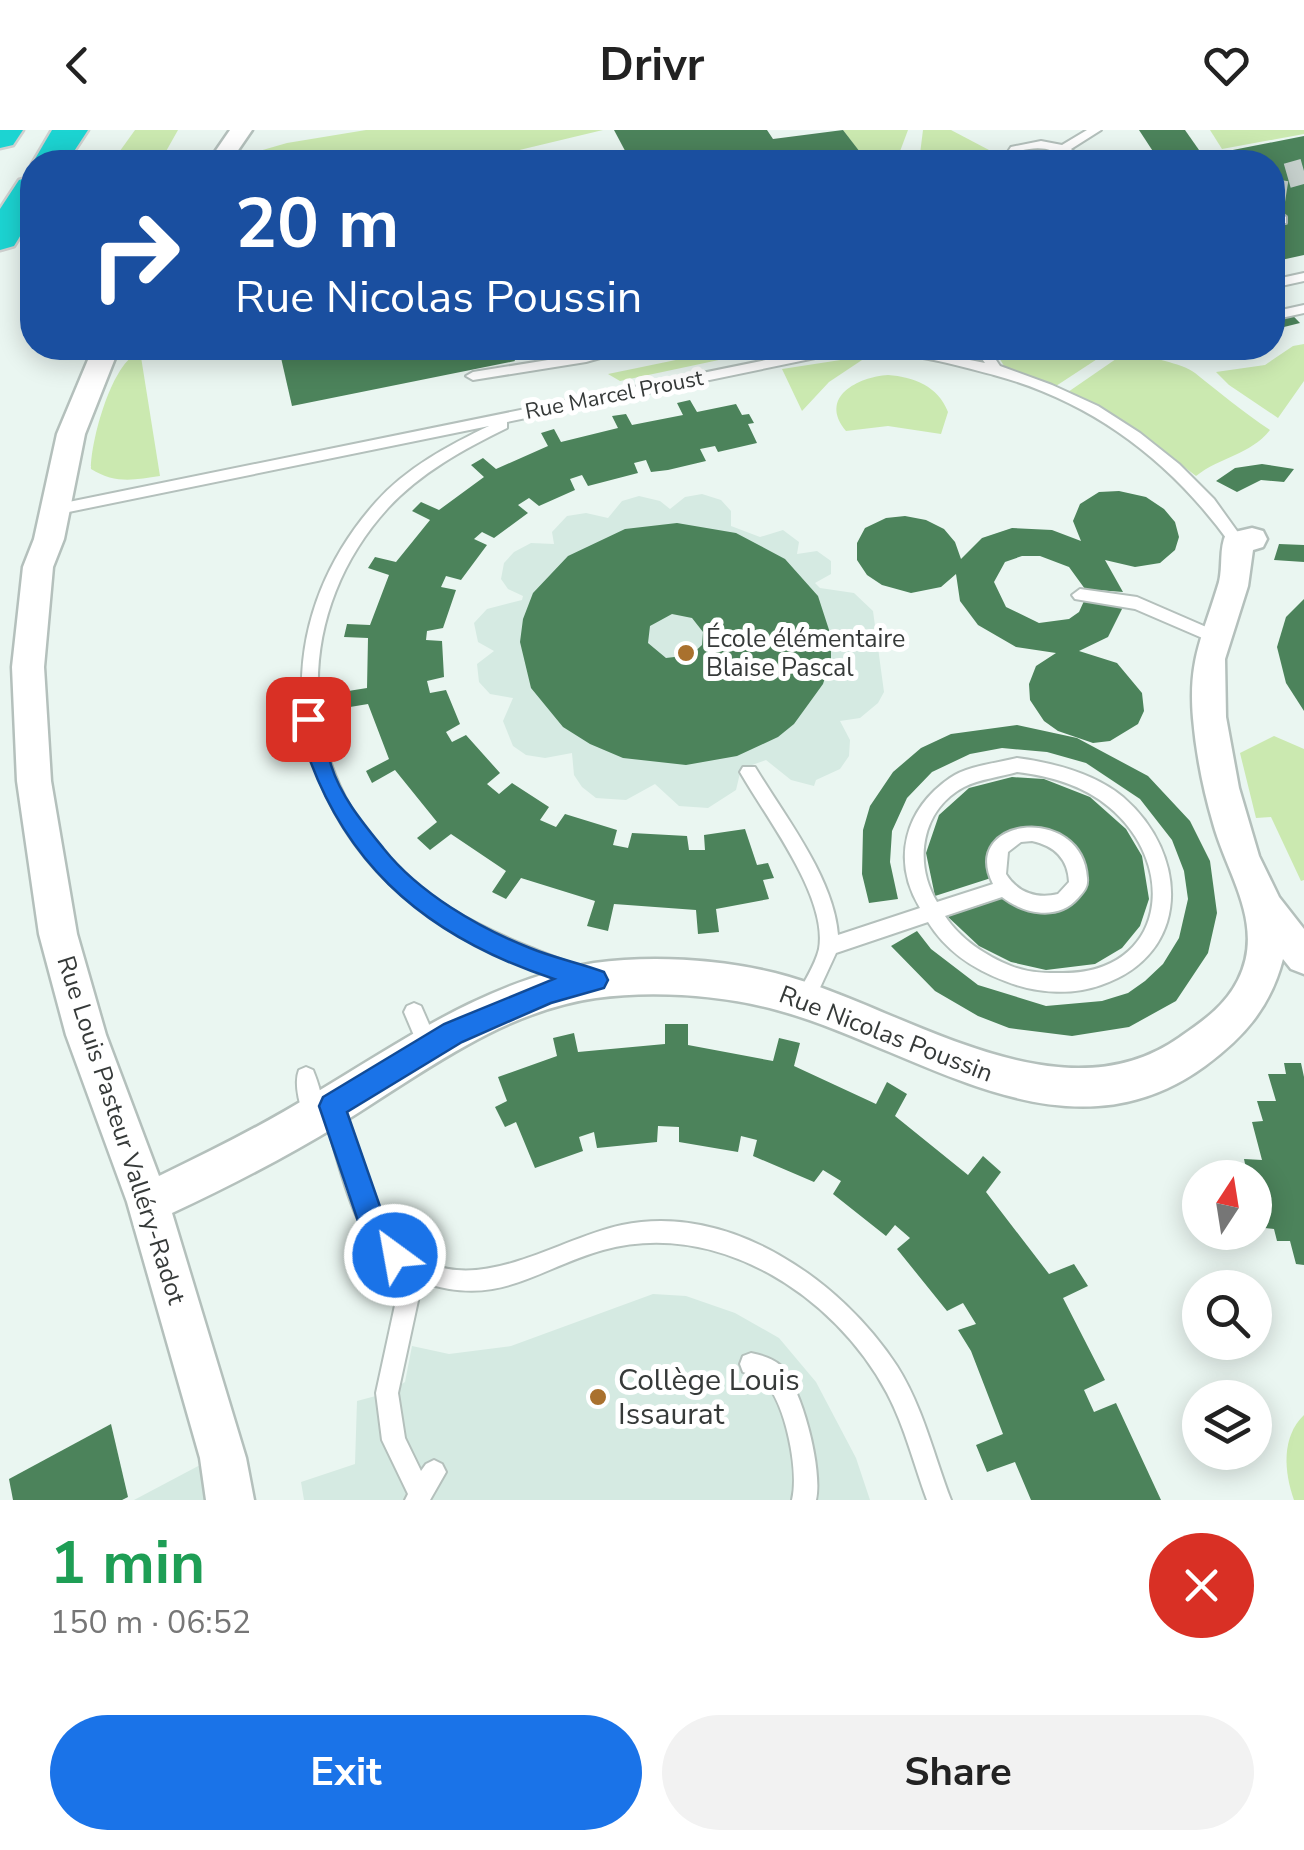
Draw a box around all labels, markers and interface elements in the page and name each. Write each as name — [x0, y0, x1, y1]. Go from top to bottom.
text: Drivr — [600, 35, 704, 96]
icon: back — [50, 38, 105, 93]
icon: heart — [1199, 38, 1254, 93]
text: 20 m — [235, 176, 399, 272]
icon: right — [70, 190, 200, 320]
text: Rue Nicolas Poussin — [235, 267, 642, 328]
street label: Rue Marcel Proust — [522, 363, 706, 427]
place label: École élémentaire Blaise Pascal — [706, 622, 905, 685]
marker: École élémentaire Blaise Pascal — [675, 642, 697, 664]
pin — [266, 677, 351, 762]
icon: arrive — [281, 692, 336, 747]
street label: Rue Louis Pasteur Valléry-Radot — [49, 951, 194, 1309]
street label: Rue Nicolas Poussin — [774, 978, 998, 1090]
north arrow — [1182, 1160, 1272, 1250]
map controls — [1182, 1160, 1272, 1470]
position arrow — [343, 1203, 447, 1307]
button: search — [1182, 1270, 1272, 1360]
place label: Collège Louis Issaurat — [618, 1360, 800, 1435]
button: layers — [1182, 1380, 1272, 1470]
marker: Collège Louis Issaurat — [587, 1386, 609, 1408]
text: 1 min — [50, 1522, 205, 1604]
button: close — [1149, 1533, 1254, 1638]
text: 150 m · 06:52 — [50, 1601, 251, 1644]
button: Exit — [50, 1715, 642, 1830]
button: Share — [662, 1715, 1254, 1830]

